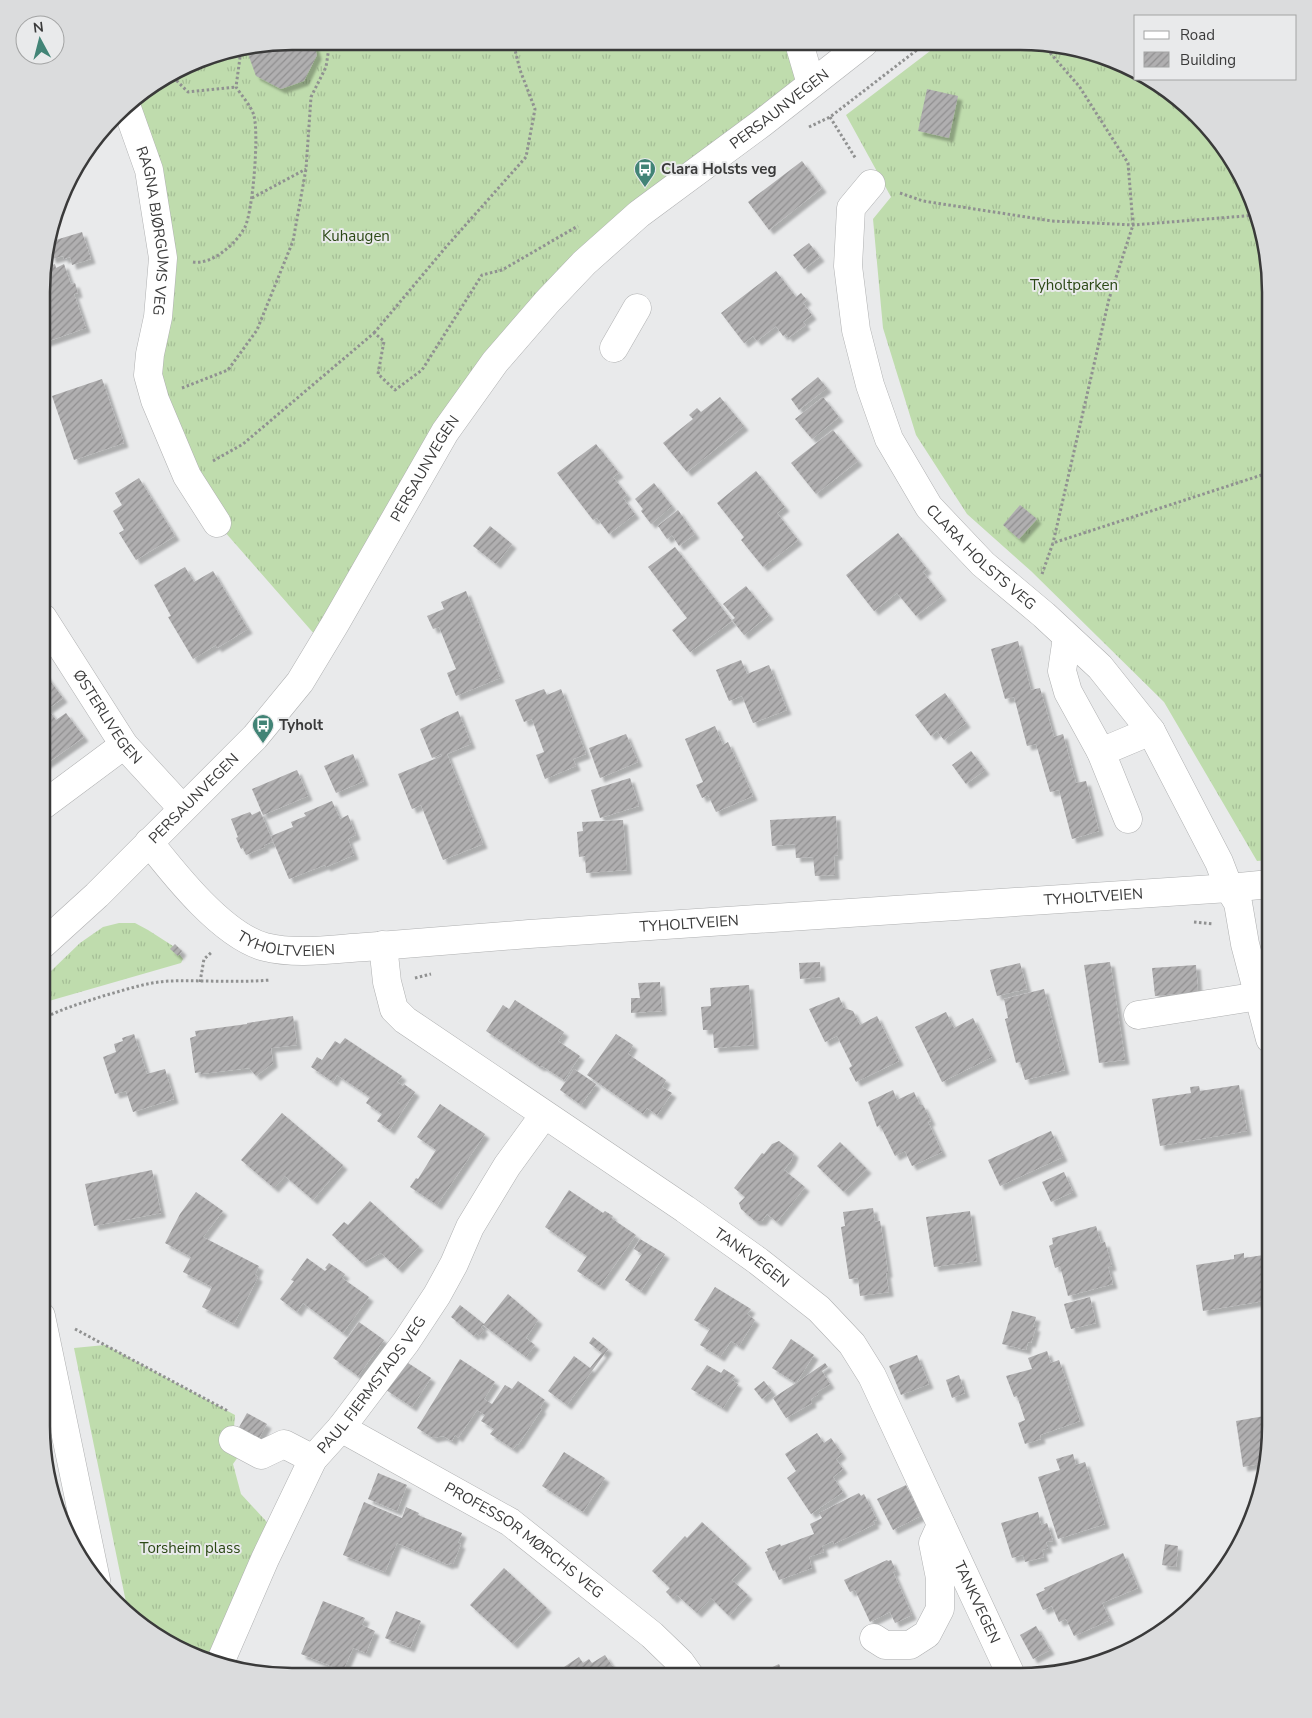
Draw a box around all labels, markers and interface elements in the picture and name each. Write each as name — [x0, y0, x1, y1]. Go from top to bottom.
north arrow — [15, 15, 65, 65]
legend — [1134, 15, 1297, 80]
text: N — [32, 18, 45, 38]
text: Road — [1180, 25, 1215, 45]
text: Building — [1180, 50, 1236, 70]
street label: PERSAUNVEGEN — [726, 64, 833, 154]
street label: RAGNA BJØRGUMS VEG — [131, 143, 173, 316]
bus stop icon: Clara Holsts veg — [633, 157, 657, 188]
place label: Clara Holsts veg — [661, 159, 777, 179]
park label: Kuhaugen — [322, 226, 390, 246]
park label: Tyholtparken — [1030, 275, 1118, 295]
street label: PERSAUNVEGEN — [386, 411, 464, 525]
street label: CLARA HOLSTS VEG — [922, 500, 1040, 614]
street label: ØSTERLIVEGEN — [68, 666, 147, 768]
bus stop icon: Tyholt — [251, 713, 275, 744]
place label: Tyholt — [279, 715, 323, 735]
street label: PERSAUNVEGEN — [144, 749, 243, 848]
street label: TYHOLTVEIEN — [1043, 884, 1144, 910]
street label: TYHOLTVEIEN — [639, 910, 740, 937]
street label: TYHOLTVEIEN — [233, 926, 336, 961]
street label: TANKVEGEN — [710, 1223, 794, 1292]
street label: PAUL FJERMSTADS VEG — [313, 1312, 430, 1458]
street label: PROFESSOR MØRCHS VEG — [441, 1477, 608, 1603]
park label: Torsheim plass — [140, 1538, 240, 1558]
street label: TANKVEGEN — [949, 1558, 1005, 1647]

